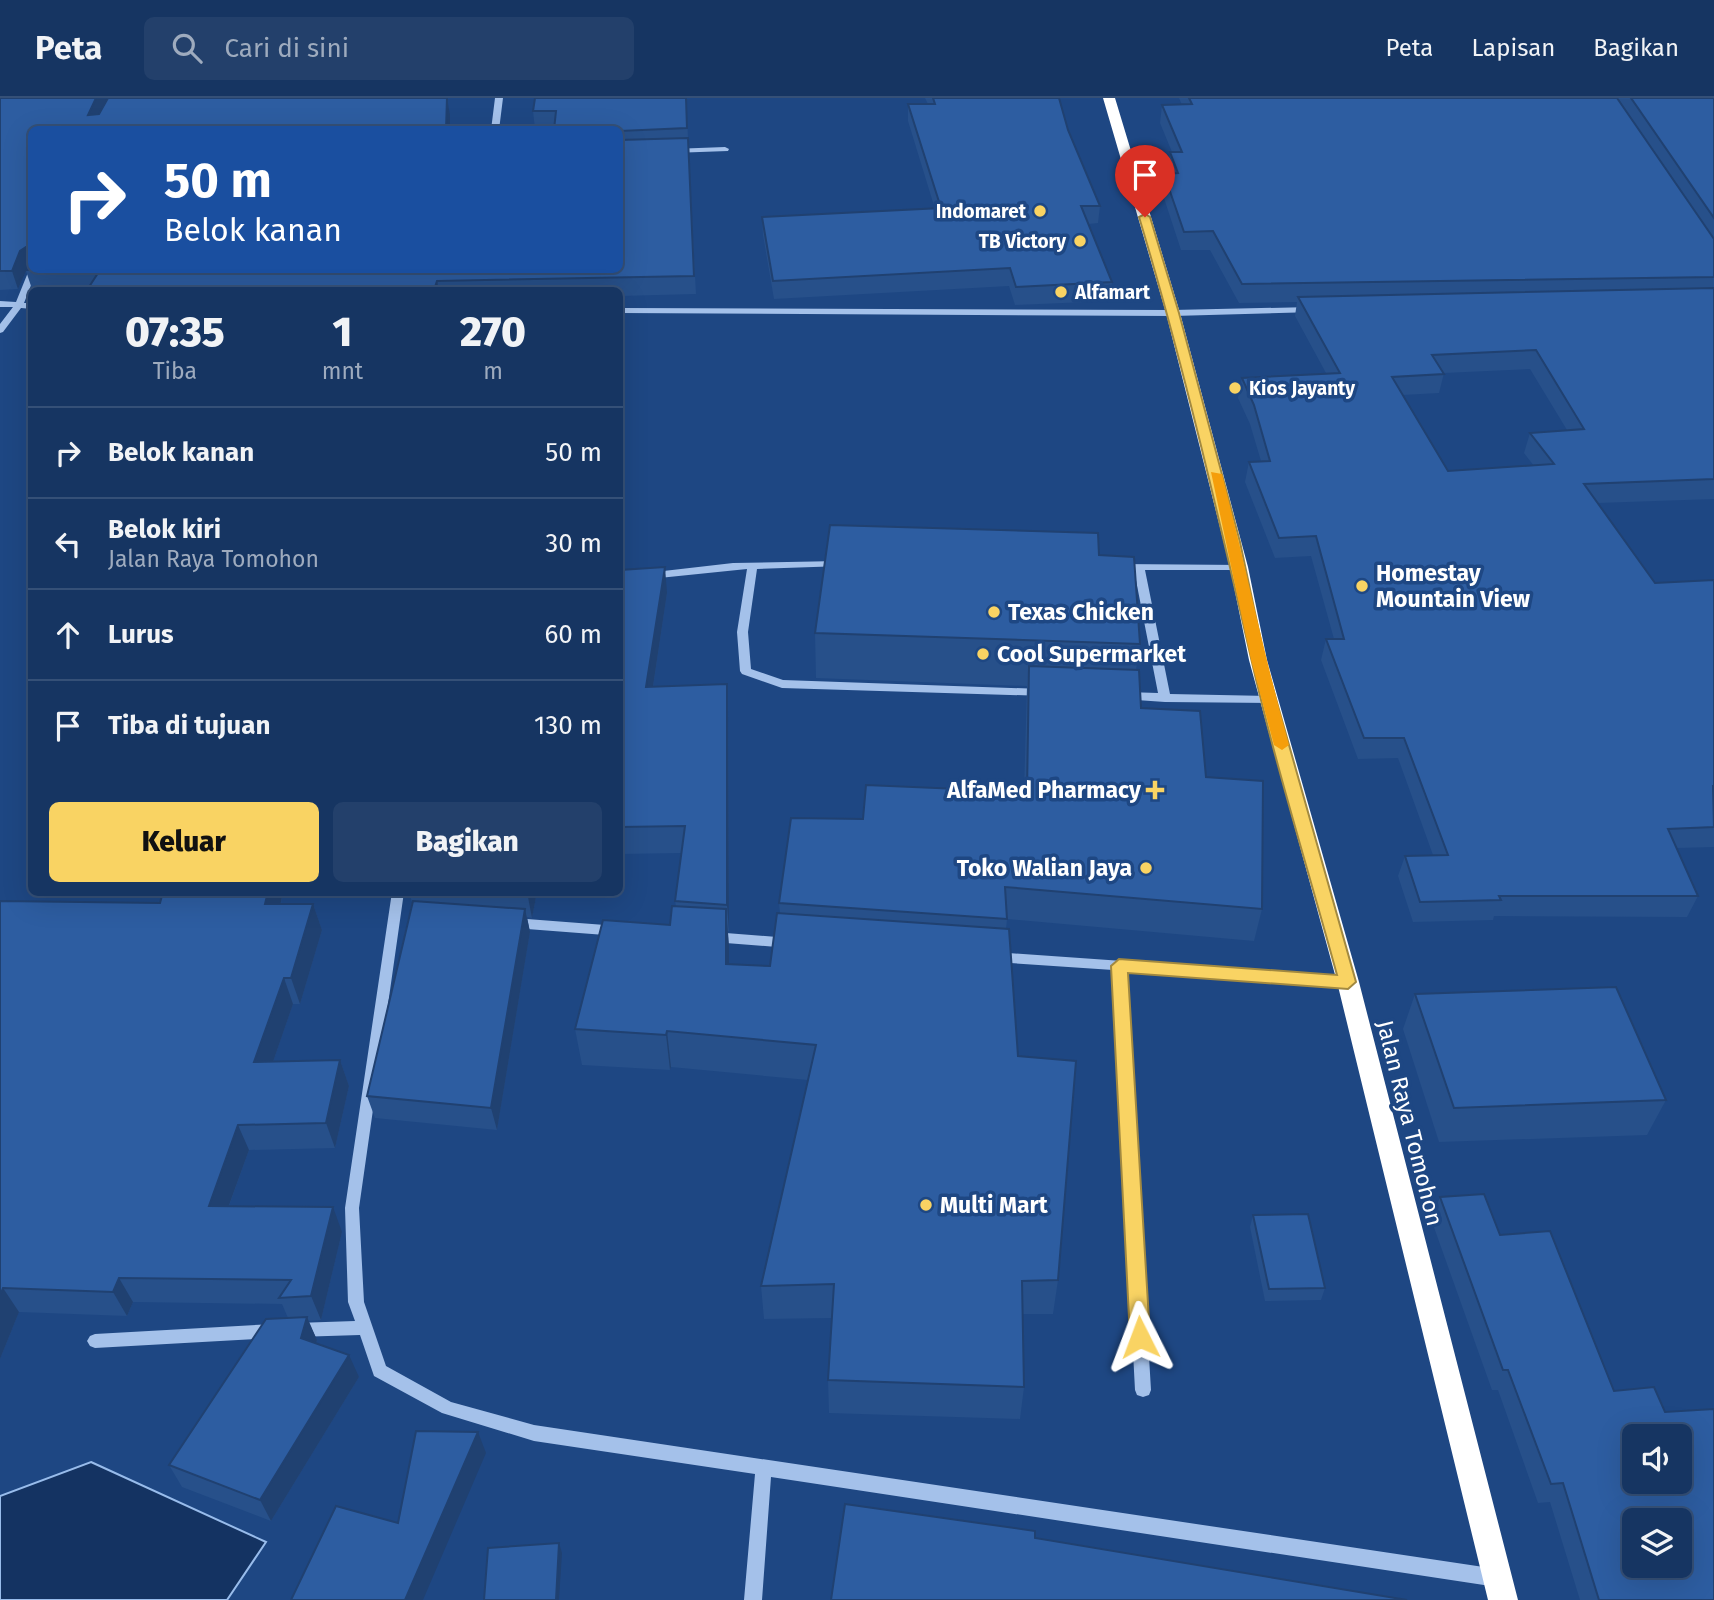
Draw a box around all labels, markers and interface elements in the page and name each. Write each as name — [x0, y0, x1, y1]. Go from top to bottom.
search box — [144, 17, 634, 80]
text: Peta — [35, 28, 102, 68]
icon: search — [168, 29, 206, 67]
text: Cari di sini — [224, 33, 349, 64]
text: Peta — [1386, 34, 1433, 62]
text: Lapisan — [1471, 34, 1555, 62]
text: Bagikan — [1593, 34, 1679, 62]
pin — [1115, 145, 1175, 217]
text: 50 m — [164, 151, 272, 210]
icon: right — [49, 154, 140, 245]
icon: arrive — [1126, 156, 1164, 194]
place label: Indomaret — [936, 200, 1027, 223]
marker: Indomaret — [1032, 203, 1048, 219]
text: Belok kanan — [164, 211, 342, 249]
place label: TB Victory — [979, 230, 1066, 253]
marker: TB Victory — [1072, 233, 1088, 249]
place label: Alfamart — [1074, 281, 1151, 304]
marker: Alfamart — [1053, 284, 1069, 300]
text: 07:35 — [125, 307, 225, 357]
text: 1 — [332, 307, 352, 357]
text: 270 — [460, 307, 526, 357]
text: Tiba — [153, 357, 197, 385]
text: mnt — [322, 357, 363, 385]
text: m — [483, 357, 503, 385]
place label: Kios Jayanty — [1249, 377, 1355, 400]
marker: Kios Jayanty — [1227, 380, 1243, 396]
icon: right — [49, 434, 87, 472]
text: Belok kanan — [108, 437, 254, 468]
text: 50 m — [545, 437, 602, 468]
text: Belok kiri — [108, 514, 221, 545]
icon: left — [49, 525, 87, 563]
text: 30 m — [545, 528, 602, 559]
text: Jalan Raya Tomohon — [108, 545, 319, 573]
place label: Homestay Mountain View — [1376, 559, 1531, 613]
marker: Homestay Mountain View — [1354, 578, 1370, 594]
place label: Texas Chicken — [1008, 598, 1154, 626]
marker: Texas Chicken — [986, 604, 1002, 620]
icon: ahead — [49, 616, 87, 654]
text: Lurus — [108, 619, 174, 650]
text: 60 m — [544, 619, 602, 650]
place label: Cool Supermarket — [997, 640, 1187, 668]
marker: Cool Supermarket — [975, 646, 991, 662]
icon: arrive — [49, 707, 87, 745]
text: Tiba di tujuan — [108, 710, 270, 741]
text: 130 m — [534, 710, 602, 741]
place label: AlfaMed Pharmacy — [946, 776, 1142, 804]
marker: AlfaMed Pharmacy — [1147, 782, 1163, 798]
button: Keluar — [49, 802, 319, 882]
button: Bagikan — [333, 802, 602, 882]
place label: Toko Walian Jaya — [957, 854, 1132, 882]
marker: Toko Walian Jaya — [1138, 860, 1154, 876]
street label: Jalan Raya Tomohon — [1371, 1017, 1449, 1229]
place label: Multi Mart — [940, 1191, 1049, 1219]
marker: Multi Mart — [918, 1197, 934, 1213]
position arrow — [1103, 1300, 1177, 1374]
map controls — [1622, 1424, 1692, 1578]
button: sound — [1622, 1424, 1692, 1494]
button: layers — [1622, 1508, 1692, 1578]

